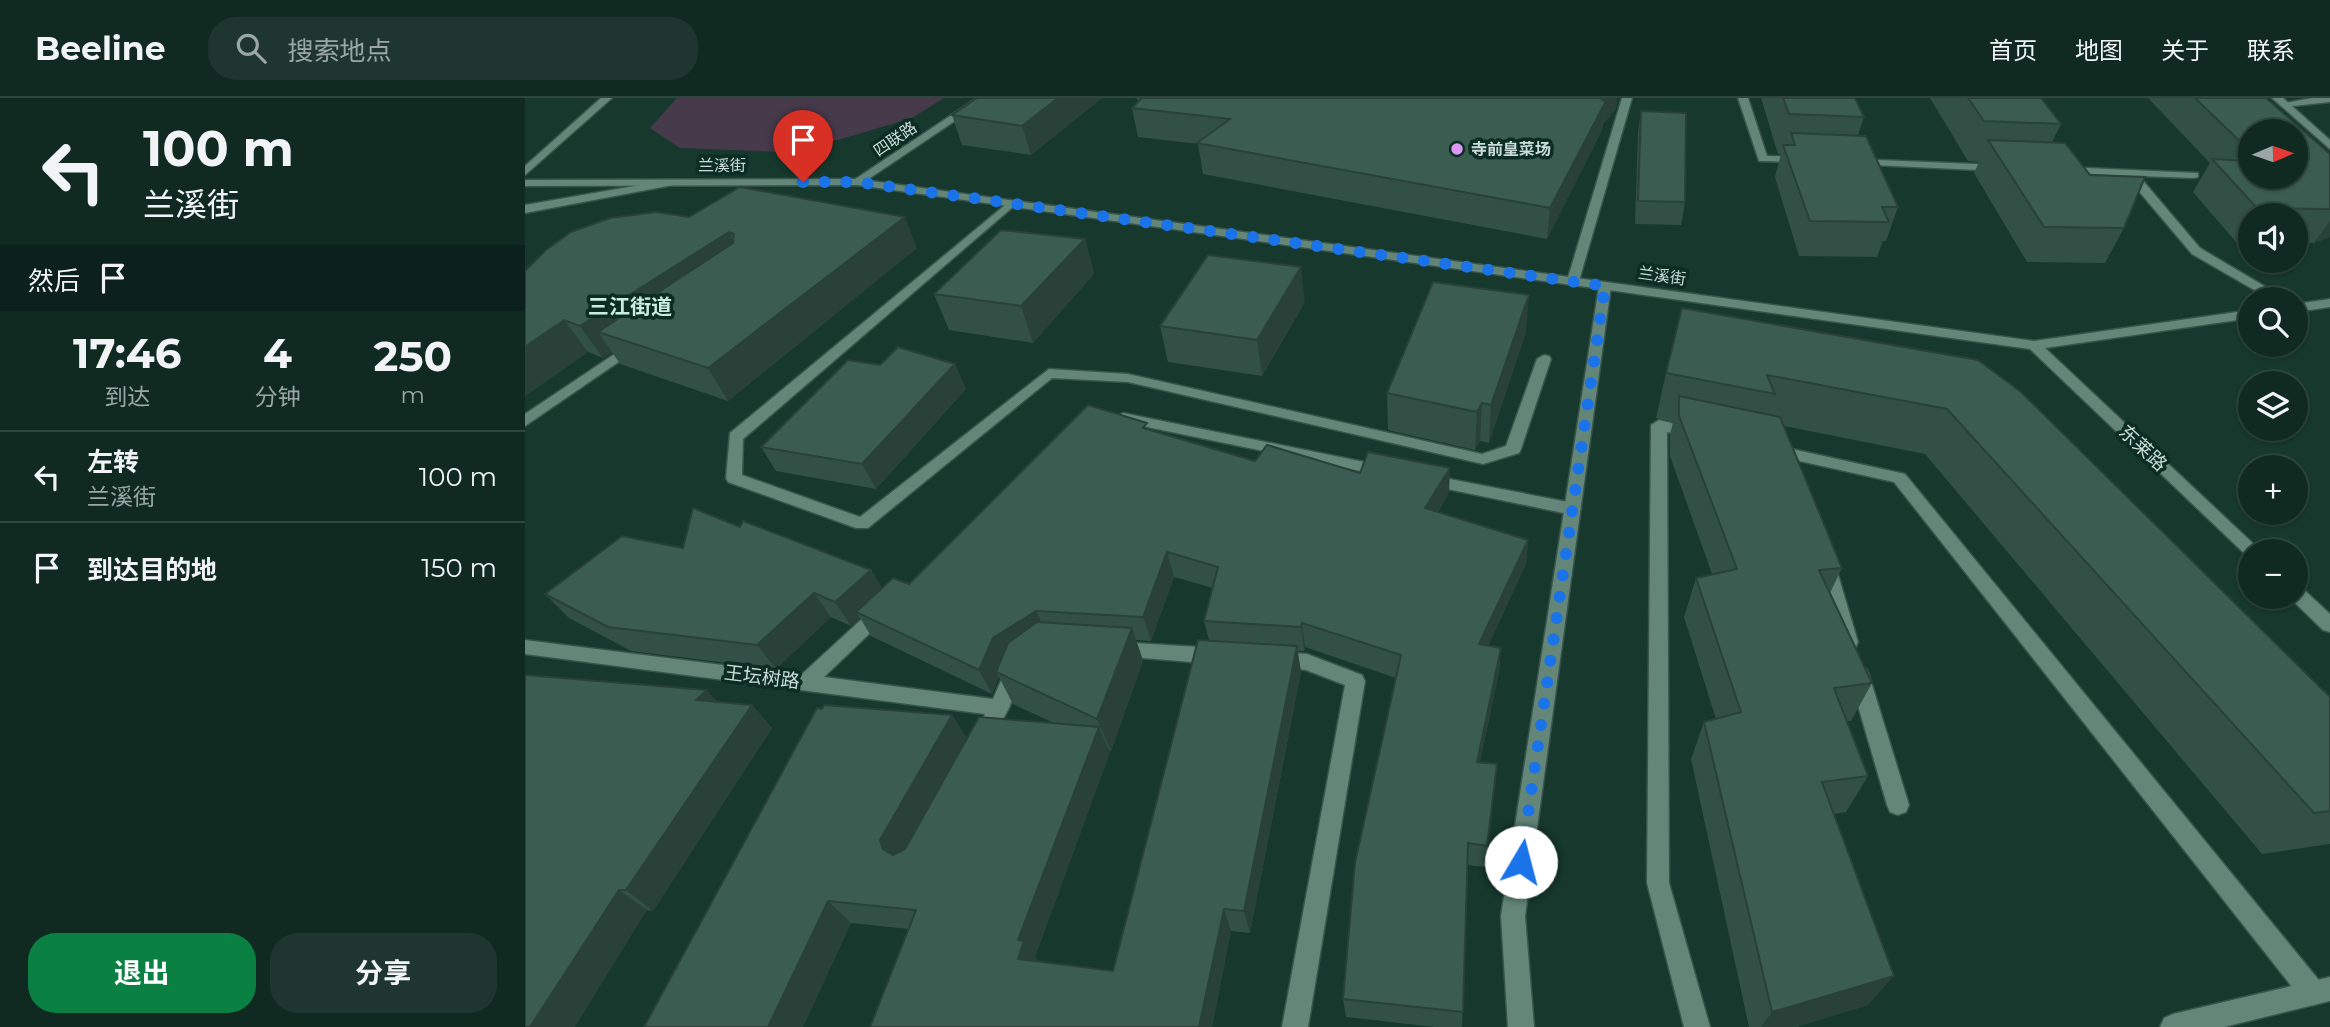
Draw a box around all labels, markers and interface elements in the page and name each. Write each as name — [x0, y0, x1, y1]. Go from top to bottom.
search box — [208, 17, 698, 80]
text: Beeline — [35, 28, 166, 68]
icon: search — [232, 29, 270, 67]
text: 搜索地点 — [288, 35, 392, 67]
text: 首页 — [1989, 36, 2037, 65]
text: 地图 — [2075, 36, 2123, 65]
text: 关于 — [2161, 36, 2209, 65]
text: 联系 — [2247, 36, 2295, 65]
pin — [773, 110, 833, 182]
street label: 四联路 — [870, 118, 920, 160]
text: 100 m — [143, 119, 294, 178]
north arrow — [2238, 119, 2308, 189]
map controls — [2238, 119, 2308, 609]
icon: arrive — [784, 121, 822, 159]
icon: left — [28, 126, 119, 217]
place label: 寺前皇菜场 — [1471, 140, 1551, 159]
marker: 寺前皇菜场 — [1449, 141, 1465, 157]
street label: 兰溪街 — [698, 156, 746, 175]
text: 兰溪街 — [143, 185, 239, 224]
button: sound — [2238, 203, 2308, 273]
icon: arrive — [94, 259, 132, 297]
street label: 兰溪街 — [1637, 263, 1687, 289]
text: 然后 — [28, 265, 80, 297]
button: search — [2238, 287, 2308, 357]
district label: 三江街道 — [588, 294, 672, 319]
text: 17:46 — [73, 327, 181, 379]
text: 4 — [263, 327, 292, 379]
text: 250 — [374, 330, 452, 382]
button: layers — [2238, 371, 2308, 441]
text: m — [401, 381, 425, 409]
text: 到达 — [104, 383, 150, 411]
text: 分钟 — [255, 383, 301, 411]
street label: 东莱路 — [2114, 420, 2172, 476]
text: 左转 — [87, 446, 139, 478]
button: + — [2238, 455, 2308, 525]
icon: left — [28, 458, 66, 496]
text: 100 m — [419, 461, 497, 493]
text: 兰溪街 — [87, 483, 156, 511]
button: − — [2238, 539, 2308, 609]
icon: arrive — [28, 549, 66, 587]
text: 150 m — [421, 552, 497, 584]
text: 到达目的地 — [87, 554, 217, 586]
street label: 王坛树路 — [723, 661, 801, 693]
position arrow — [1484, 825, 1558, 899]
button: 退出 — [28, 933, 256, 1013]
button: 分享 — [270, 933, 497, 1013]

